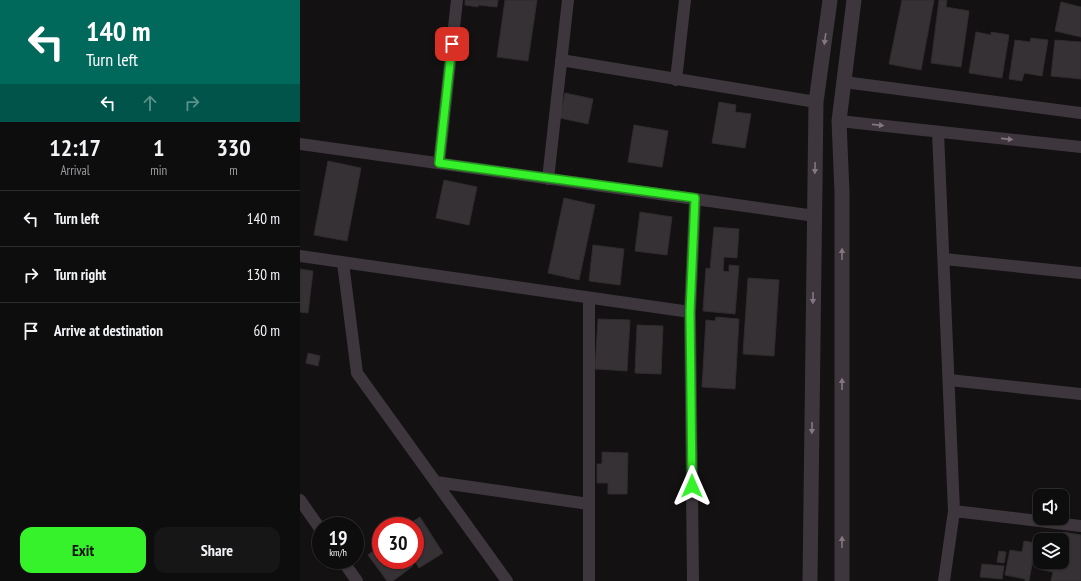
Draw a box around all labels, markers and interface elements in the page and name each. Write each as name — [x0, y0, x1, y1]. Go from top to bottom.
text: 140 m — [86, 12, 150, 49]
icon: left — [20, 16, 72, 68]
pin — [435, 27, 469, 61]
icon: arrive — [441, 33, 463, 55]
one-way arrow — [822, 33, 828, 45]
text: Turn left — [86, 48, 138, 71]
icon: left — [97, 92, 119, 114]
icon: ahead — [139, 92, 161, 114]
icon: right — [181, 92, 203, 114]
one-way arrow — [872, 122, 884, 129]
text: 12:17 — [49, 132, 101, 163]
text: 1 — [153, 132, 164, 163]
text: 330 — [216, 132, 251, 163]
one-way arrow — [1001, 136, 1013, 143]
text: Arrival — [60, 162, 90, 179]
text: min — [150, 162, 167, 179]
text: m — [229, 162, 238, 179]
one-way arrow — [812, 162, 818, 175]
icon: left — [20, 208, 42, 230]
text: Turn left — [54, 209, 99, 228]
text: 140 m — [247, 209, 280, 228]
one-way arrow — [839, 247, 845, 260]
icon: right — [20, 264, 42, 286]
text: Turn right — [54, 265, 106, 284]
text: 130 m — [247, 265, 280, 284]
one-way arrow — [810, 292, 817, 304]
icon: arrive — [20, 320, 42, 342]
text: Arrive at destination — [54, 321, 163, 340]
text: 60 m — [254, 321, 280, 340]
one-way arrow — [839, 377, 845, 390]
one-way arrow — [809, 422, 815, 435]
position arrow — [671, 465, 713, 507]
map controls — [1033, 489, 1069, 569]
button: sound — [1033, 489, 1069, 525]
speed limit sign: 30 — [372, 517, 424, 569]
text: 19 — [328, 525, 348, 551]
button: Exit — [20, 527, 146, 573]
button: Share — [154, 527, 280, 573]
button: layers — [1033, 533, 1069, 569]
one-way arrow — [839, 535, 845, 548]
text: km/h — [329, 546, 347, 559]

